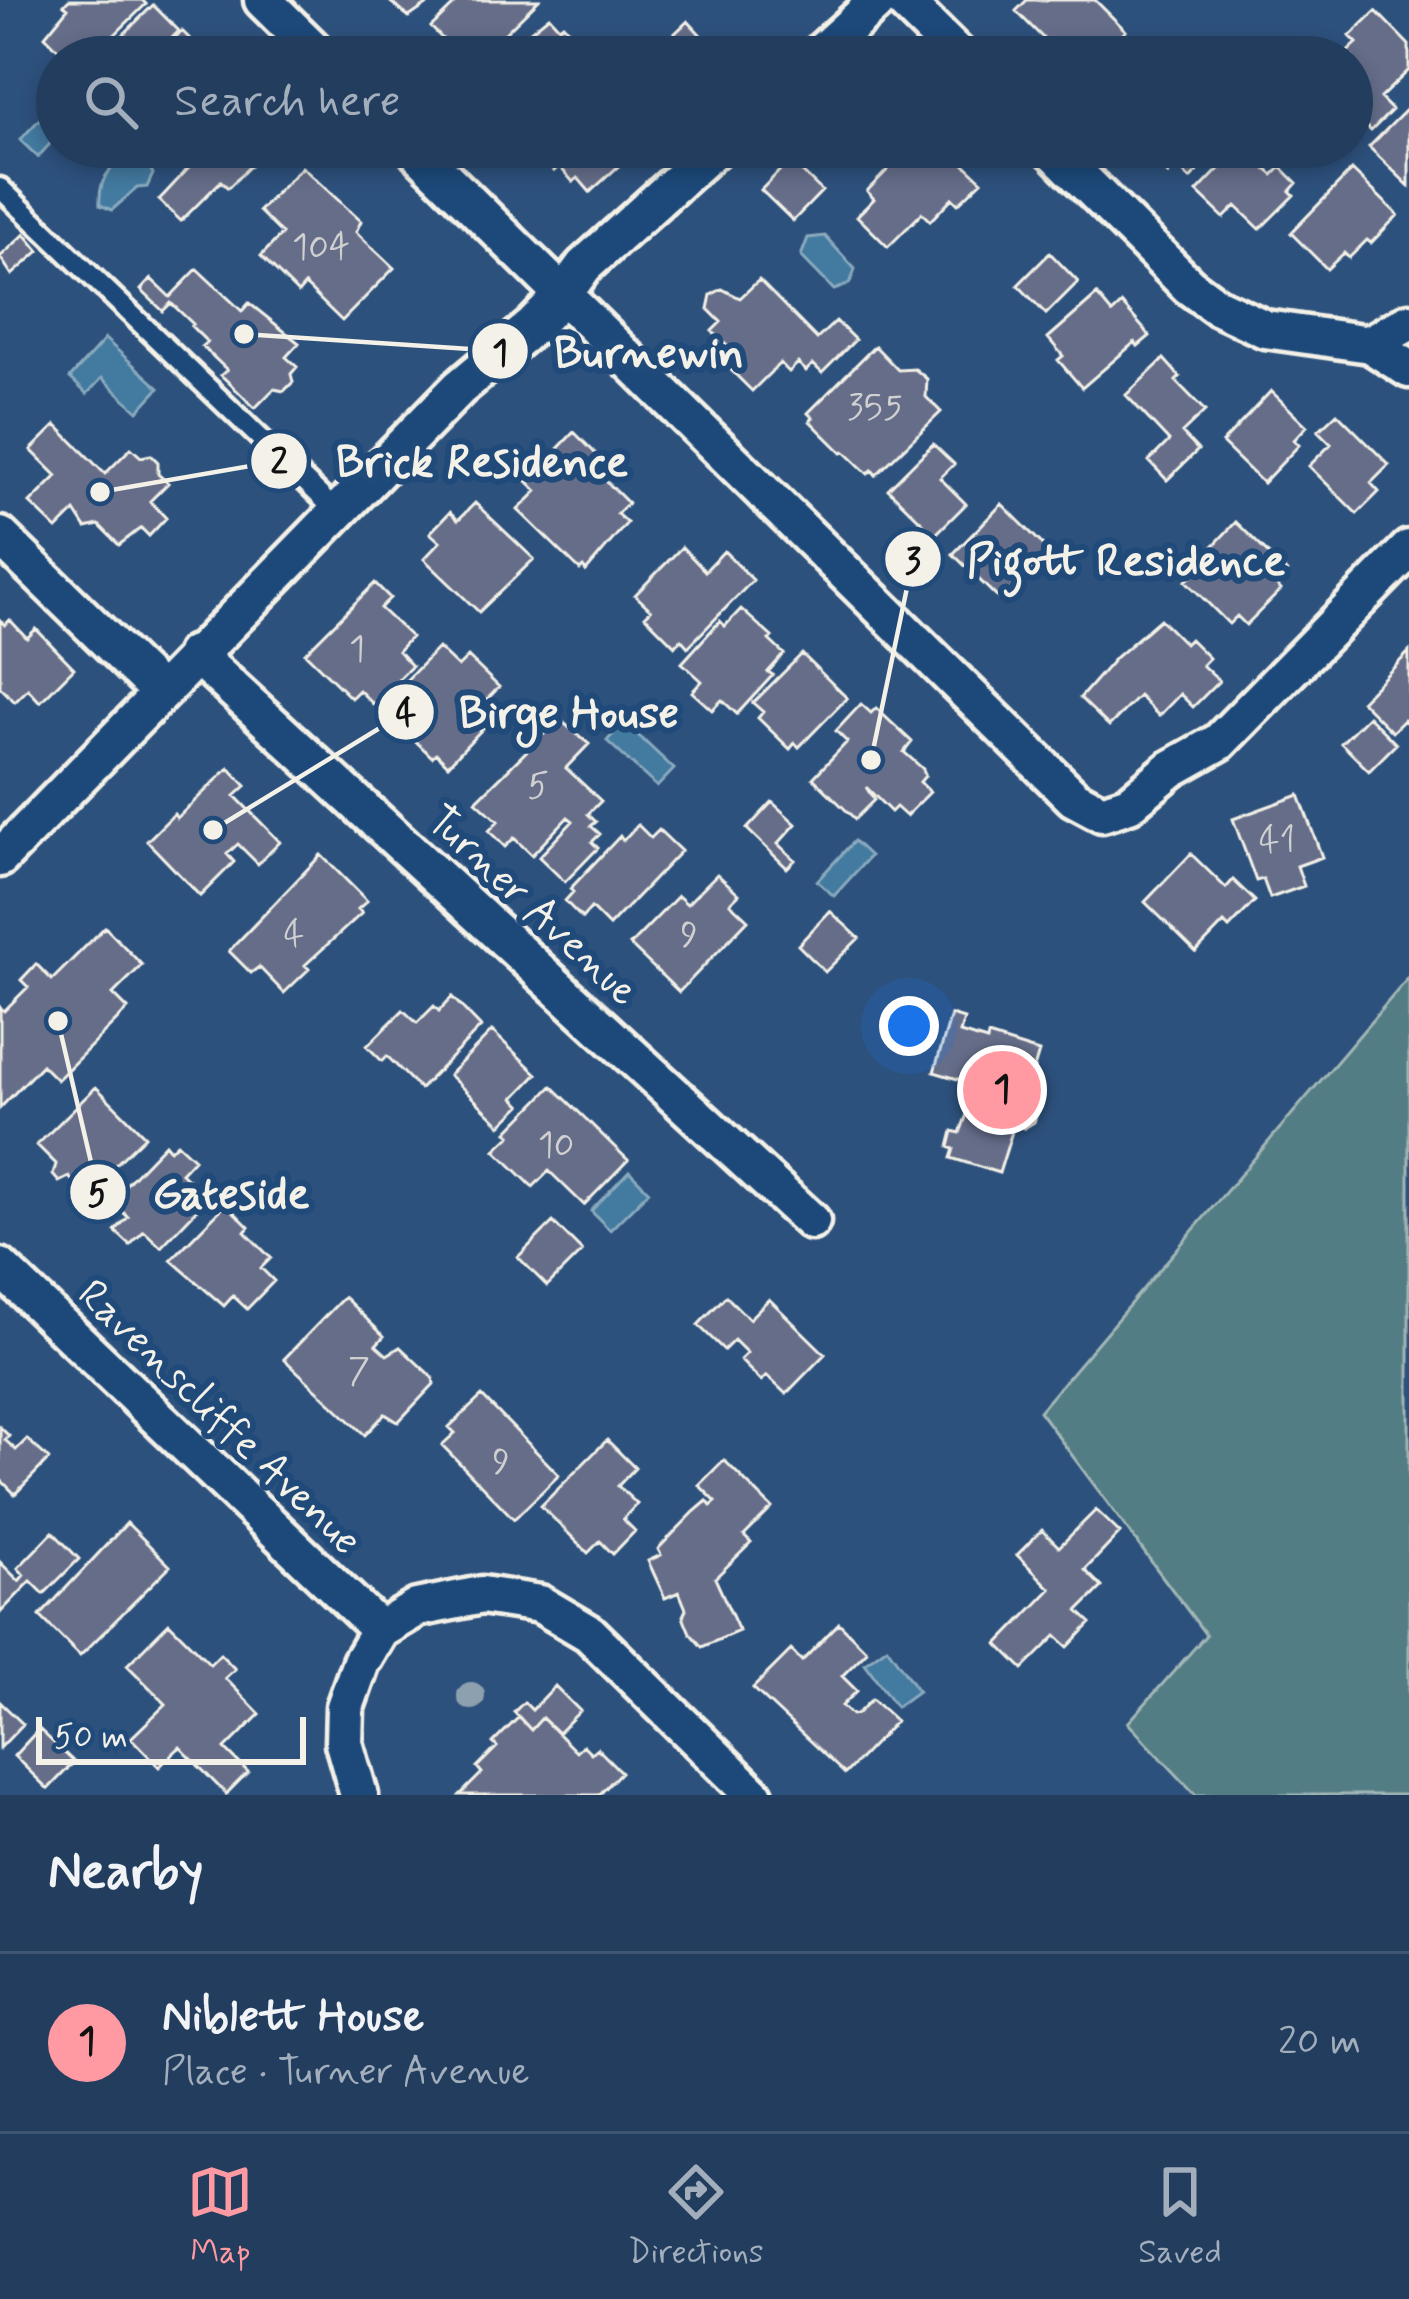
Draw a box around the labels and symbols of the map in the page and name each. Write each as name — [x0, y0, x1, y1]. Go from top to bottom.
house number: 104 — [292, 225, 350, 272]
callout: Burnewin — [470, 311, 768, 392]
text: Burnewin — [554, 325, 744, 384]
text: 1 — [492, 331, 508, 378]
house number: 355 — [847, 385, 903, 432]
callout: Brick Residence — [249, 420, 656, 501]
text: Brick Residence — [336, 434, 628, 493]
text: 2 — [270, 440, 288, 487]
callout: Pigott Residence — [883, 519, 1309, 600]
text: Pigott Residence — [967, 533, 1285, 598]
text: 3 — [905, 539, 922, 586]
house number: 1 — [349, 627, 365, 674]
callout: Birge House — [376, 671, 702, 752]
text: Birge House — [459, 685, 679, 748]
text: 4 — [396, 691, 417, 738]
house number: 5 — [527, 764, 549, 811]
street label: Turner Avenue — [414, 794, 650, 1019]
house number: 41 — [1259, 818, 1295, 865]
house number: 4 — [284, 912, 304, 959]
house number: 9 — [680, 913, 698, 960]
your location — [879, 996, 939, 1056]
pin: 1 — [963, 1045, 1041, 1135]
house number: 10 — [538, 1123, 574, 1170]
callout: Gateside — [68, 1152, 333, 1233]
text: Gateside — [152, 1166, 310, 1225]
text: 5 — [87, 1172, 109, 1219]
street label: Ravenscliffe Avenue — [65, 1269, 373, 1569]
house number: 7 — [348, 1349, 370, 1396]
house number: 9 — [492, 1440, 510, 1487]
scale bar — [36, 1711, 306, 1764]

